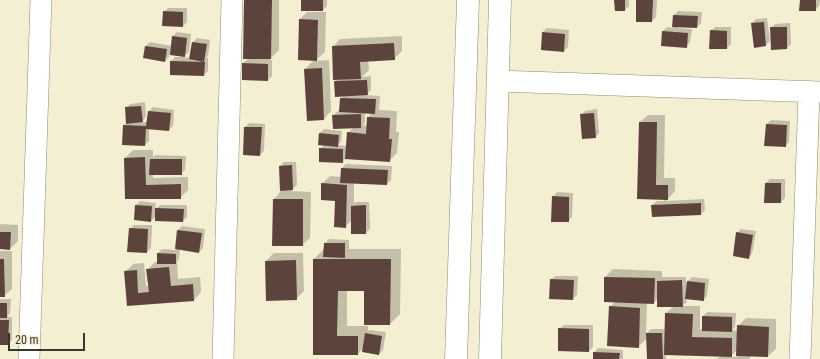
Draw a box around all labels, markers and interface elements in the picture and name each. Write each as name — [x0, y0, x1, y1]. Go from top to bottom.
scale bar — [10, 325, 87, 351]
text: 20 m — [15, 333, 39, 347]

